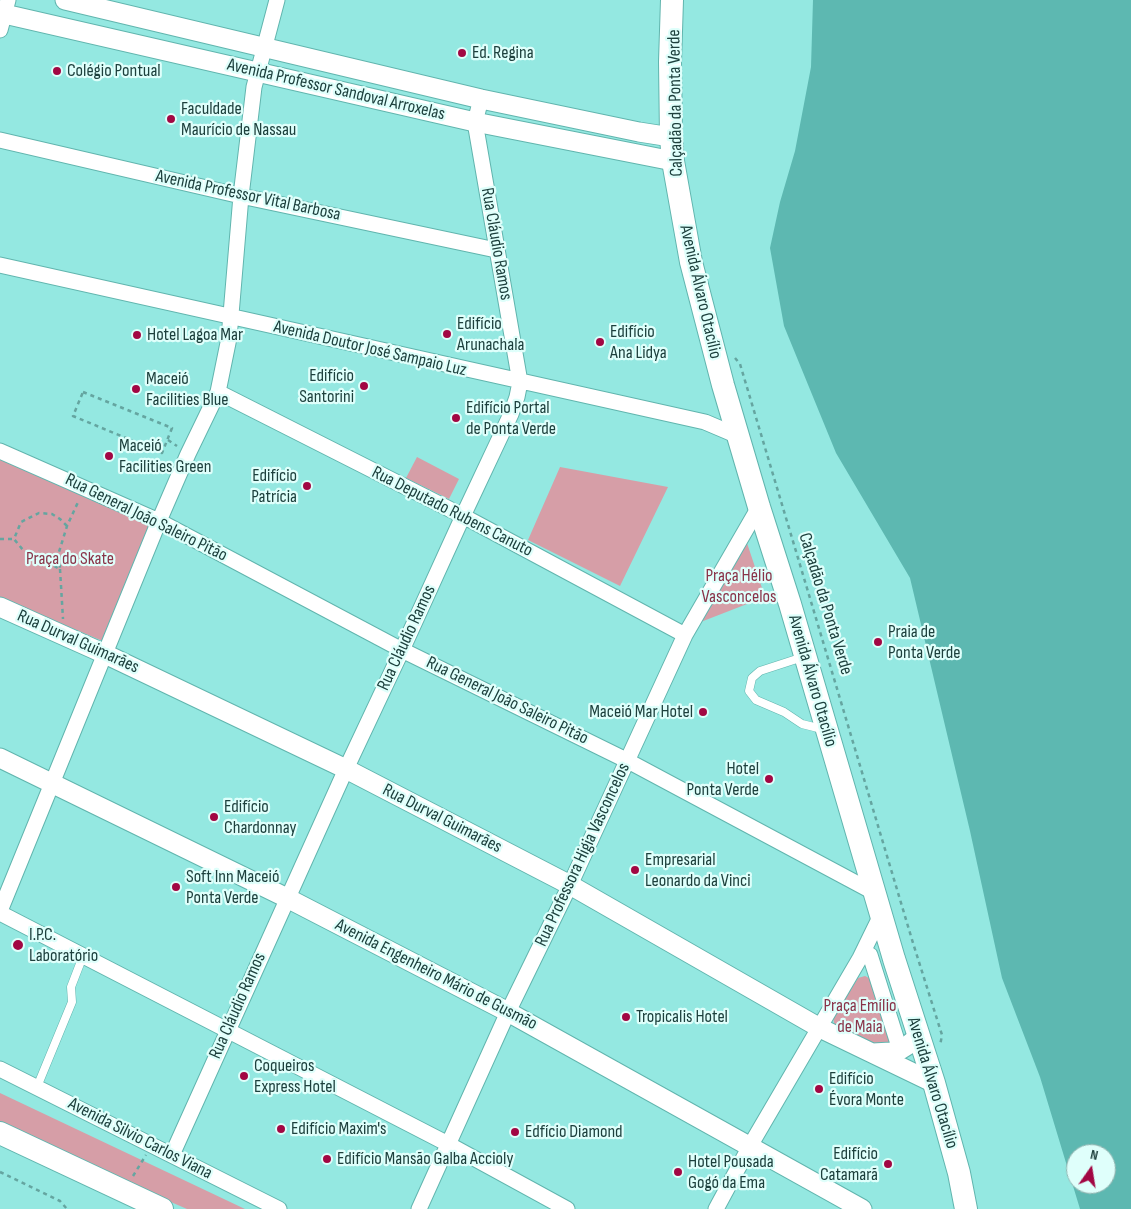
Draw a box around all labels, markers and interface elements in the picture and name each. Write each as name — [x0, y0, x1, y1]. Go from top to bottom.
street label: Calçadão da Ponta Verde — [664, 29, 688, 177]
place label: Ed. Regina — [472, 42, 534, 64]
marker: Ed. Regina — [456, 47, 468, 59]
street label: Avenida Professor Sandoval Arroxelas — [225, 54, 447, 126]
place label: Colégio Pontual — [67, 60, 161, 82]
marker: Colégio Pontual — [51, 65, 63, 77]
place label: Faculdade Maurício de Nassau — [181, 98, 296, 140]
marker: Faculdade Maurício de Nassau — [165, 113, 177, 125]
street label: Avenida Professor Vital Barbosa — [154, 166, 342, 226]
street label: Rua Cláudio Ramos — [475, 186, 517, 302]
street label: Avenida Álvaro Otacílio — [674, 223, 726, 361]
place label: Edifício Arunachala — [457, 313, 524, 356]
street label: Avenida Doutor José Sampaio Luz — [272, 316, 468, 382]
place label: Edifício Ana Lidya — [610, 321, 667, 364]
place label: Hotel Lagoa Mar — [147, 324, 243, 346]
marker: Edifício Arunachala — [441, 328, 453, 340]
marker: Hotel Lagoa Mar — [131, 329, 143, 341]
marker: Edifício Ana Lidya — [594, 336, 606, 348]
place label: Edifício Santorini — [299, 365, 354, 408]
place label: Maceió Facilities Blue — [146, 368, 229, 410]
marker: Edifício Santorini — [358, 380, 370, 392]
marker: Maceió Facilities Blue — [130, 383, 142, 395]
place label: Edifício Portal de Ponta Verde — [466, 397, 556, 439]
marker: Edifício Portal de Ponta Verde — [450, 412, 462, 424]
place label: Maceió Facilities Green — [119, 435, 212, 478]
marker: Maceió Facilities Green — [103, 450, 115, 462]
street label: Rua Deputado Rubens Canuto — [368, 462, 536, 562]
place label: Edifício Patrícia — [251, 465, 297, 508]
street label: Rua General João Saleiro Pitão — [61, 469, 231, 567]
marker: Edifício Patrícia — [301, 480, 313, 492]
street label: Calçadão da Ponta Verde — [793, 530, 857, 678]
park label: Praça do Skate — [26, 548, 114, 570]
park label: Praça Hélio Vasconcelos — [702, 565, 776, 608]
street label: Rua Cláudio Ramos — [373, 582, 441, 694]
street label: Rua Durval Guimarães — [14, 605, 142, 679]
street label: Avenida Álvaro Otacílio — [783, 613, 841, 749]
place label: Praia de Ponta Verde — [888, 621, 960, 664]
marker: Praia de Ponta Verde — [872, 636, 884, 648]
street label: Rua General João Saleiro Pitão — [422, 652, 592, 750]
place label: Maceió Mar Hotel — [589, 701, 693, 723]
marker: Maceió Mar Hotel — [697, 706, 709, 718]
place label: Hotel Ponta Verde — [687, 758, 759, 801]
street label: Rua Professora Higia Vasconcelos — [531, 760, 635, 950]
marker: Hotel Ponta Verde — [763, 773, 775, 785]
street label: Rua Durval Guimarães — [379, 780, 505, 858]
place label: Edifício Chardonnay — [224, 796, 296, 839]
marker: Edifício Chardonnay — [208, 811, 220, 823]
place label: Empresarial Leonardo da Vinci — [645, 849, 751, 892]
marker: Empresarial Leonardo da Vinci — [629, 864, 641, 876]
place label: Soft Inn Maceió Ponta Verde — [186, 866, 279, 909]
marker: Soft Inn Maceió Ponta Verde — [170, 881, 182, 893]
street label: Avenida Engenheiro Mário de Gusmão — [331, 915, 541, 1035]
place label: I.P.C. Laboratório — [29, 924, 98, 966]
marker: I.P.C. Laboratório — [11, 938, 25, 952]
street label: Rua Cláudio Ramos — [205, 950, 271, 1062]
park label: Praça Emílio de Maia — [823, 995, 897, 1038]
place label: Tropicalis Hotel — [636, 1006, 728, 1028]
marker: Tropicalis Hotel — [620, 1011, 632, 1023]
street label: Avenida Álvaro Otacílio — [902, 1015, 962, 1151]
place label: Coqueiros Express Hotel — [254, 1055, 336, 1098]
place label: Edifício Évora Monte — [829, 1068, 904, 1110]
marker: Coqueiros Express Hotel — [238, 1070, 250, 1082]
marker: Edifício Évora Monte — [813, 1083, 825, 1095]
street label: Avenida Silvio Carlos Viana — [64, 1093, 216, 1185]
place label: Edifício Maxim's — [291, 1118, 387, 1140]
place label: Edfício Diamond — [525, 1121, 623, 1143]
marker: Edifício Maxim's — [275, 1123, 287, 1135]
marker: Edfício Diamond — [509, 1126, 521, 1138]
place label: Edifício Catamarã — [820, 1143, 878, 1186]
north arrow — [1066, 1144, 1116, 1194]
text: N — [1089, 1146, 1100, 1164]
place label: Edifício Mansão Galba Accioly — [337, 1148, 513, 1170]
place label: Hotel Pousada Gogó da Ema — [688, 1151, 774, 1194]
marker: Edifício Mansão Galba Accioly — [321, 1153, 333, 1165]
marker: Edifício Catamarã — [882, 1158, 894, 1170]
marker: Hotel Pousada Gogó da Ema — [672, 1166, 684, 1178]

